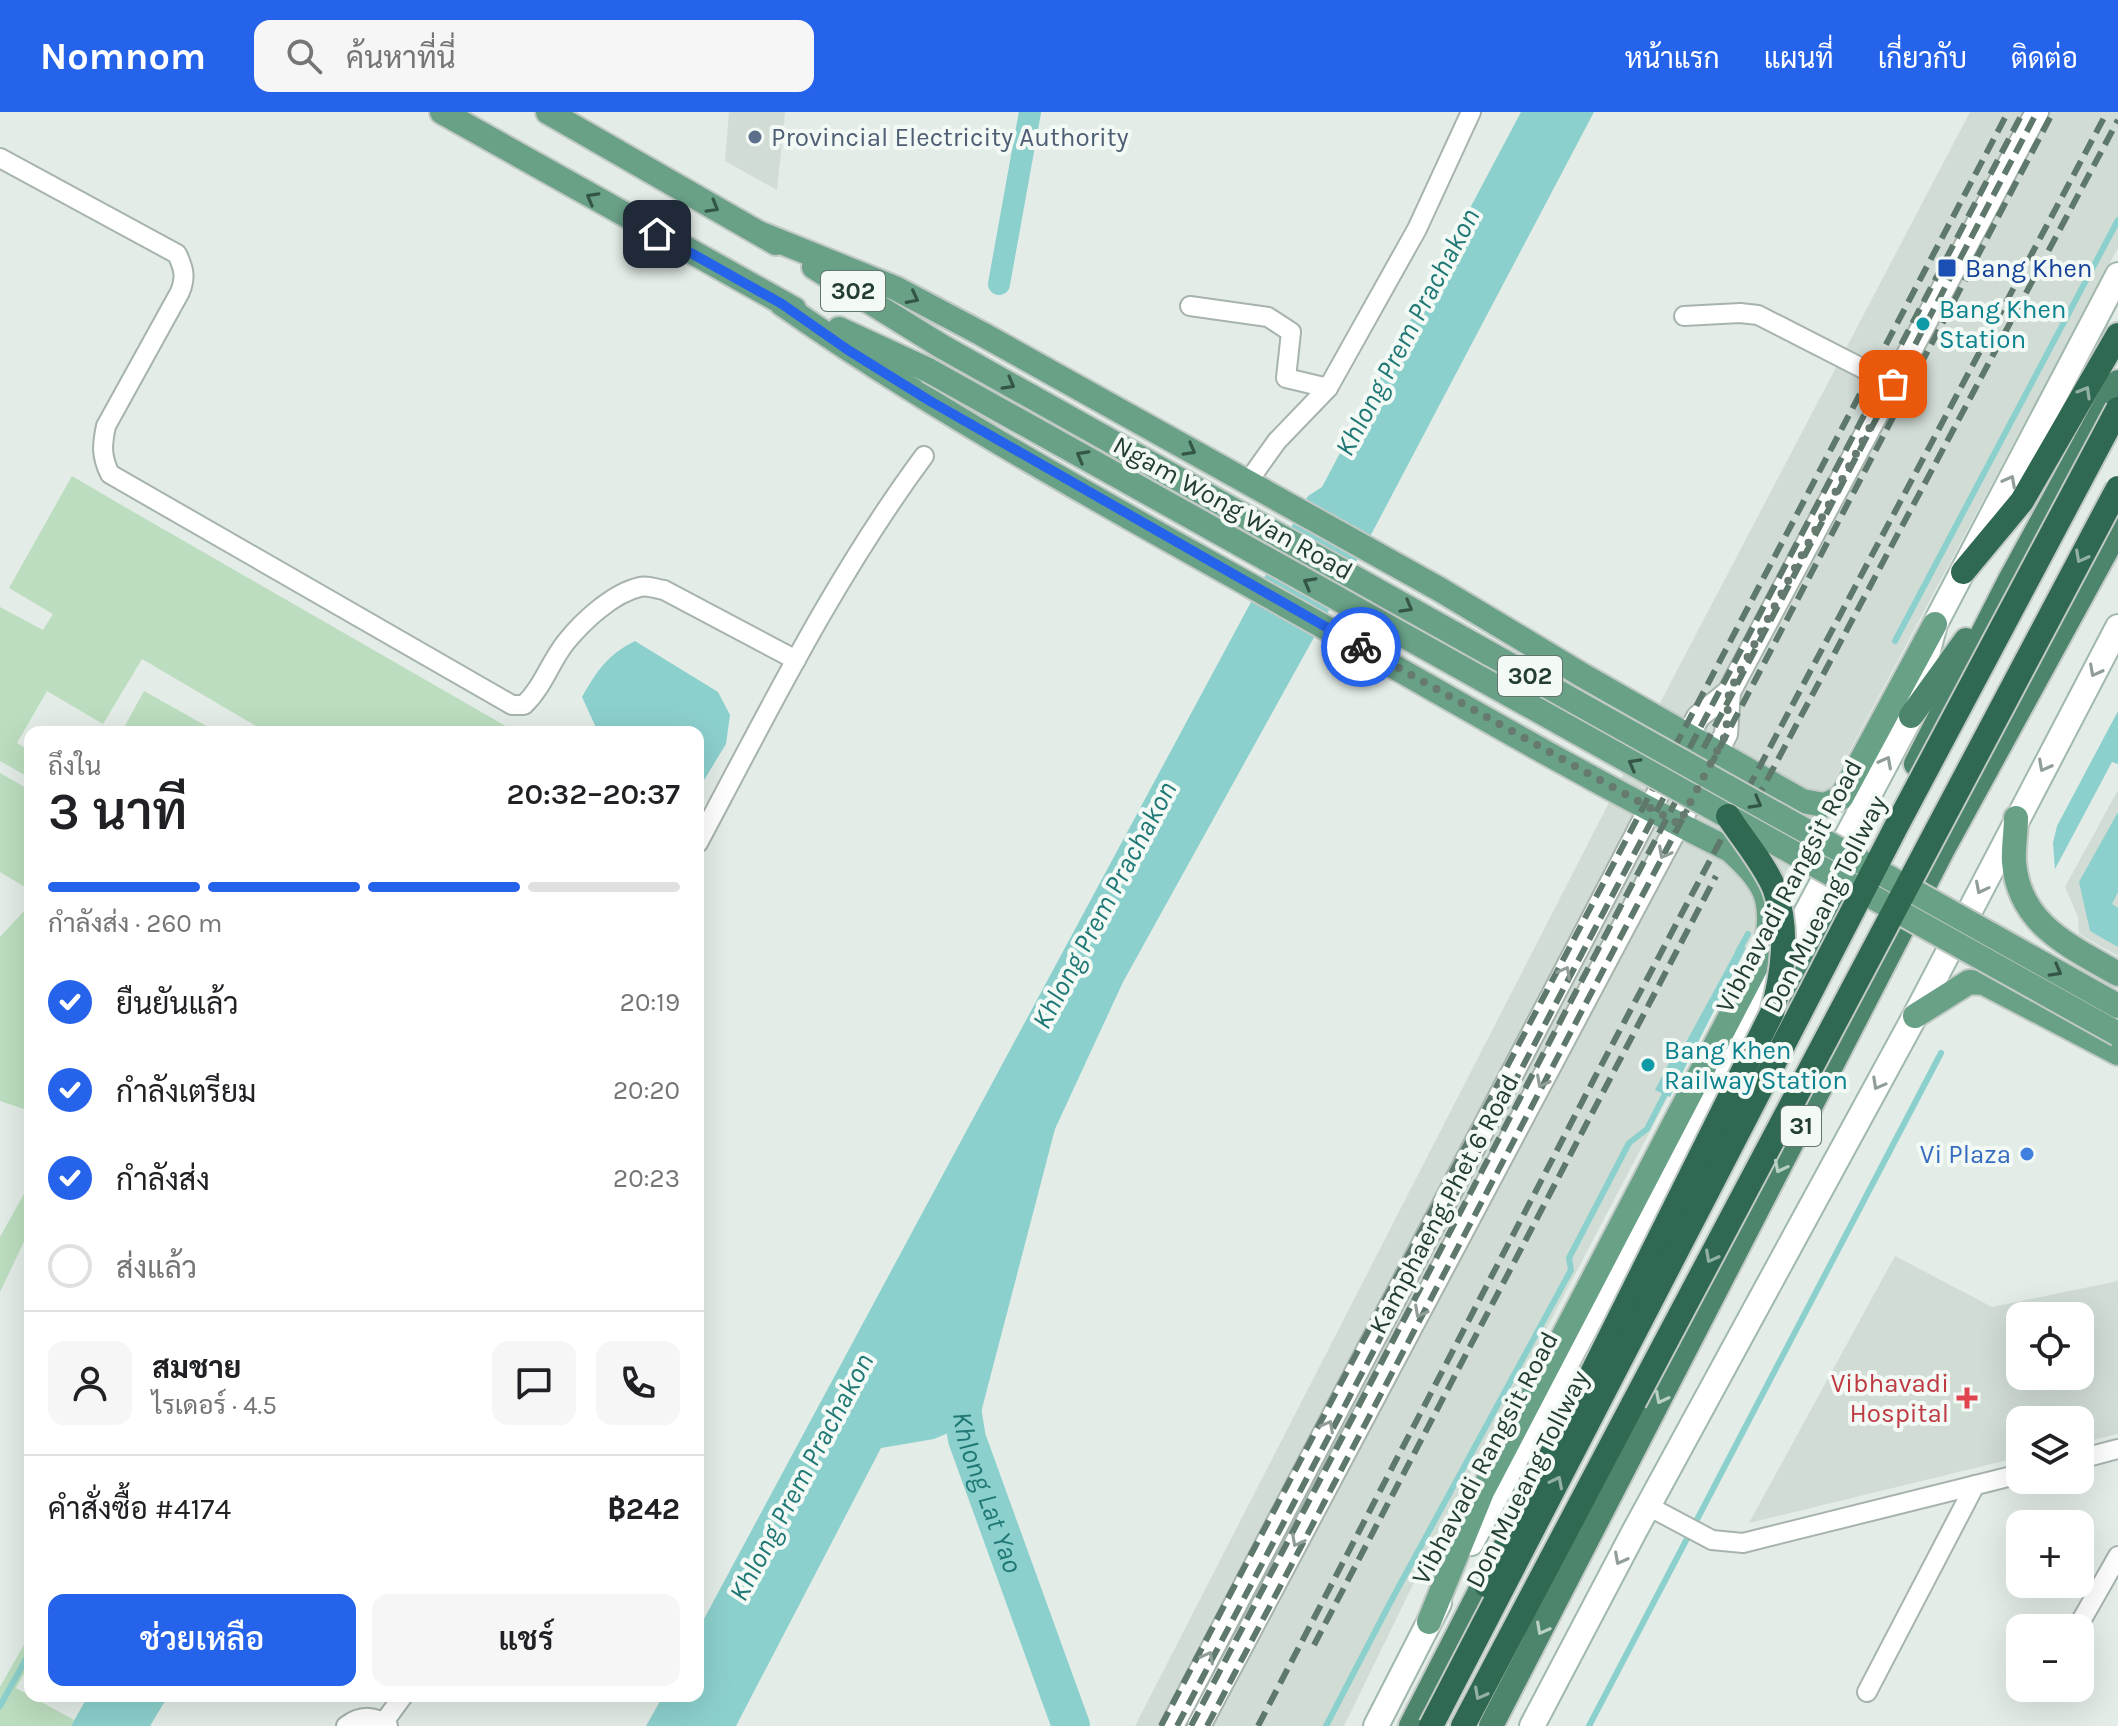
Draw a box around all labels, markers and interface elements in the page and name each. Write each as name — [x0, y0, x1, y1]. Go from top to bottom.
search box — [254, 20, 814, 92]
text: Nomnom — [40, 34, 206, 79]
icon: search — [282, 34, 326, 78]
text: ค้นหาที่นี่ — [346, 40, 456, 76]
text: หน้าแรก — [1625, 42, 1720, 75]
text: แผนที่ — [1764, 42, 1834, 75]
text: เกี่ยวกับ — [1878, 42, 1967, 75]
text: ติดต่อ — [2011, 42, 2078, 75]
place label: Provincial Electricity Authority — [771, 122, 1129, 153]
marker: Provincial Electricity Authority — [746, 128, 764, 146]
one-way arrow — [586, 192, 600, 208]
one-way arrow — [705, 197, 719, 212]
pin — [623, 200, 691, 268]
water label: Khlong Prem Prachakon — [1328, 202, 1486, 462]
icon: home — [635, 212, 679, 256]
place label: Bang Khen — [1965, 253, 2093, 284]
marker: Bang Khen — [1936, 257, 1958, 279]
road number: 302 — [821, 271, 885, 311]
one-way arrow — [905, 288, 920, 303]
place label: Bang Khen Station — [1939, 294, 2067, 355]
marker: Bang Khen Station — [1914, 315, 1932, 333]
pin — [1859, 350, 1927, 418]
icon: bag — [1871, 362, 1915, 406]
one-way arrow — [1000, 374, 1015, 390]
one-way arrow — [2075, 386, 2091, 401]
street label: Ngam Wong Wan Road — [1108, 429, 1358, 587]
one-way arrow — [1182, 441, 1196, 456]
one-way arrow — [1077, 450, 1091, 466]
one-way arrow — [2001, 474, 2016, 489]
one-way arrow — [2076, 549, 2091, 563]
one-way arrow — [1304, 577, 1318, 593]
one-way arrow — [1398, 597, 1413, 613]
courier — [1321, 607, 1401, 687]
icon: bike — [1339, 625, 1383, 669]
road number: 302 — [1498, 656, 1562, 696]
one-way arrow — [2089, 662, 2105, 676]
text: ถึงใน — [48, 751, 101, 782]
street label: Vibhavadi Rangsit Road — [1709, 754, 1869, 1018]
one-way arrow — [1877, 756, 1892, 771]
one-way arrow — [1629, 758, 1643, 774]
one-way arrow — [2038, 758, 2054, 772]
water label: Khlong Prem Prachakon — [1025, 775, 1183, 1035]
text: 20:32–20:37 — [506, 776, 680, 812]
text: 3 นาที — [48, 781, 187, 842]
street label: Don Mueang Tollway — [1757, 790, 1893, 1018]
one-way arrow — [1747, 793, 1762, 809]
one-way arrow — [1658, 844, 1673, 859]
one-way arrow — [1975, 879, 1990, 894]
text: กำลังส่ง · 260 m — [48, 908, 222, 939]
one-way arrow — [2047, 961, 2062, 977]
one-way arrow — [1556, 966, 1571, 981]
icon: check — [48, 980, 92, 1024]
text: ยืนยันแล้ว — [116, 986, 239, 1022]
text: 20:19 — [620, 987, 680, 1018]
place label: Bang Khen Railway Station — [1664, 1035, 1848, 1096]
marker: Bang Khen Railway Station — [1639, 1056, 1657, 1074]
icon: check — [48, 1068, 92, 1112]
street label: Kamphaeng Phet 6 Road — [1362, 1069, 1526, 1339]
text: กำลังเตรียม — [116, 1074, 256, 1110]
one-way arrow — [1536, 1074, 1551, 1089]
text: 20:20 — [613, 1075, 680, 1106]
one-way arrow — [1872, 1076, 1887, 1091]
road number: 31 — [1781, 1106, 1821, 1146]
place label: Vi Plaza — [1920, 1139, 2011, 1170]
marker: Vi Plaza — [2018, 1145, 2036, 1163]
icon: check — [48, 1156, 92, 1200]
one-way arrow — [1774, 1158, 1789, 1173]
text: กำลังส่ง — [116, 1162, 210, 1198]
text: 20:23 — [613, 1163, 680, 1194]
one-way arrow — [1705, 1248, 1720, 1263]
text: ส่งแล้ว — [116, 1250, 197, 1286]
map controls — [2006, 1302, 2094, 1702]
button: locate — [2006, 1302, 2094, 1390]
one-way arrow — [1414, 1303, 1429, 1318]
street label: Vibhavadi Rangsit Road — [1405, 1326, 1565, 1590]
button: person — [48, 1341, 132, 1425]
button: chat — [492, 1341, 576, 1425]
button: phone — [596, 1341, 680, 1425]
water label: Khlong Prem Prachakon — [722, 1347, 880, 1607]
text: สมชาย — [152, 1350, 241, 1386]
street label: Don Mueang Tollway — [1459, 1365, 1595, 1593]
place label: Vibhavadi Hospital — [1831, 1368, 1949, 1429]
marker: Vibhavadi Hospital — [1956, 1387, 1978, 1409]
one-way arrow — [1655, 1389, 1671, 1404]
text: ไรเดอร์ · 4.5 — [152, 1390, 277, 1421]
button: layers — [2006, 1406, 2094, 1494]
water label: Khlong Lat Yao — [946, 1409, 1031, 1577]
one-way arrow — [1319, 1420, 1334, 1435]
one-way arrow — [1547, 1476, 1562, 1491]
text: คำสั่งซื้อ #4174 — [48, 1491, 231, 1527]
text: ฿242 — [608, 1491, 680, 1527]
button: + — [2006, 1510, 2094, 1598]
one-way arrow — [1292, 1533, 1307, 1548]
one-way arrow — [1614, 1550, 1629, 1565]
button: ช่วยเหลือ — [48, 1594, 356, 1686]
button: แชร์ — [372, 1594, 680, 1686]
button: − — [2006, 1614, 2094, 1702]
one-way arrow — [1536, 1621, 1551, 1635]
one-way arrow — [1199, 1650, 1214, 1665]
one-way arrow — [1474, 1686, 1489, 1701]

